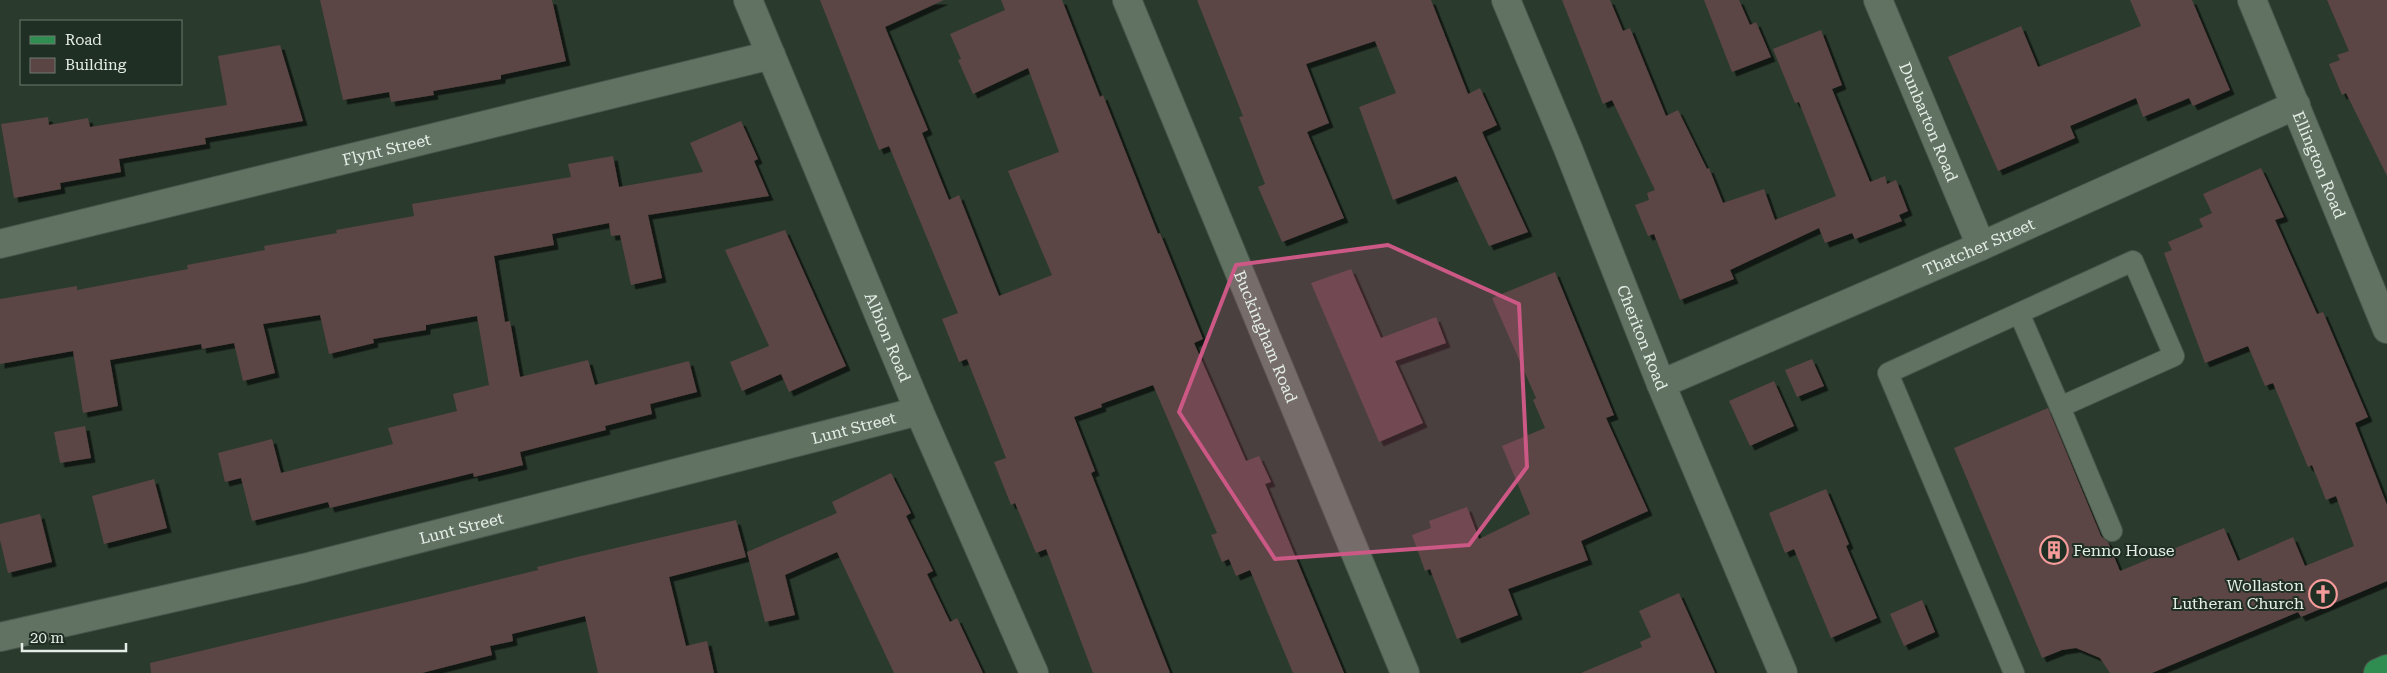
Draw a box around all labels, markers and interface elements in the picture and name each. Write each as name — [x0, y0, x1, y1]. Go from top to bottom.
legend — [20, 20, 182, 85]
text: Road — [65, 31, 102, 49]
text: Building — [65, 56, 127, 74]
street label: Dunbarton Road — [1895, 59, 1962, 184]
street label: Ellington Road — [2289, 108, 2350, 221]
street label: Flynt Street — [341, 130, 433, 170]
street label: Thatcher Street — [1920, 214, 2038, 280]
street label: Buckingham Road — [1230, 268, 1301, 405]
street label: Cheriton Road — [1613, 282, 1672, 393]
street label: Albion Road — [861, 290, 915, 385]
street label: Lunt Street — [810, 408, 898, 448]
street label: Lunt Street — [417, 508, 505, 548]
building icon: Fenno House — [2039, 535, 2069, 565]
place label: Fenno House — [2073, 541, 2175, 560]
place label: Wollaston Lutheran Church — [2172, 576, 2304, 613]
church icon: Wollaston Lutheran Church — [2308, 579, 2338, 609]
scale bar — [22, 620, 126, 652]
text: 20 m — [30, 629, 65, 647]

